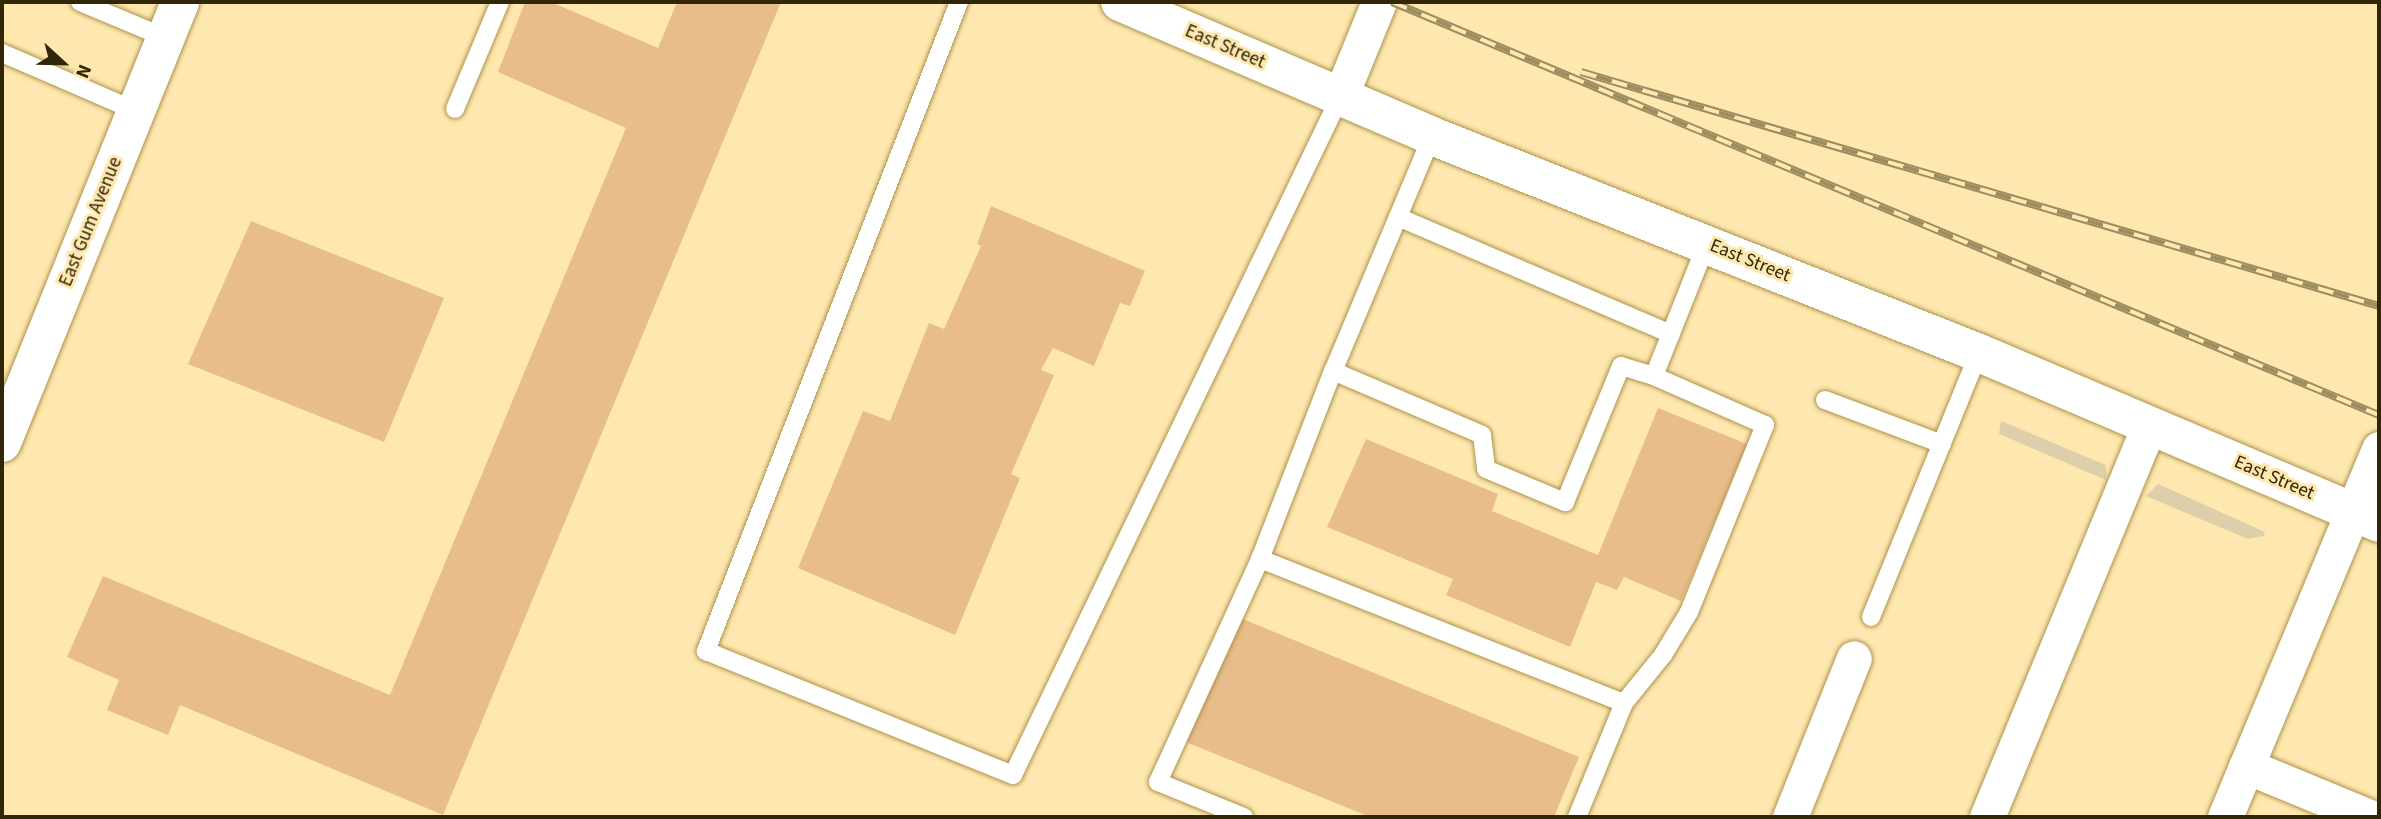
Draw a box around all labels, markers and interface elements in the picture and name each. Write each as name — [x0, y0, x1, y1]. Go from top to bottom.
street label: East Street — [1181, 20, 1269, 74]
north arrow — [28, 28, 98, 98]
text: N — [68, 60, 98, 82]
street label: East Gum Avenue — [55, 154, 127, 290]
street label: East Street — [1706, 235, 1794, 287]
street label: East Street — [2230, 451, 2318, 505]

